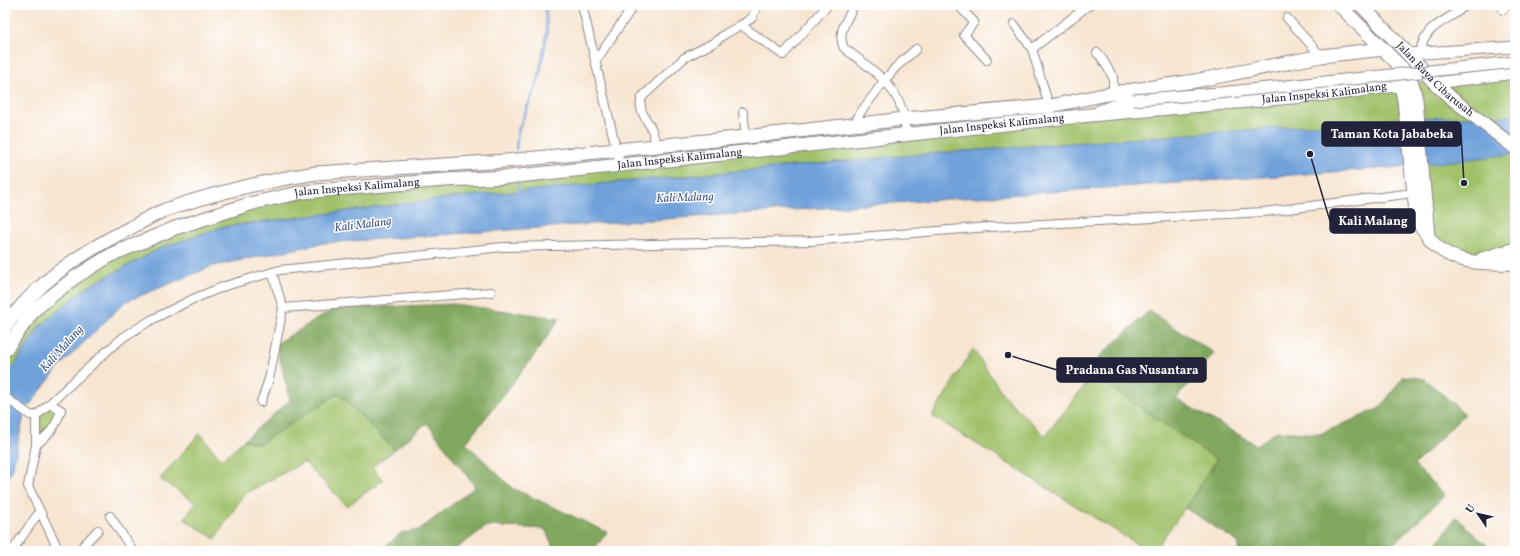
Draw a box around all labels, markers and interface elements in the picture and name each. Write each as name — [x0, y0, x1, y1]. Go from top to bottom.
street label: Jalan Raya Cibarusah — [1393, 39, 1477, 121]
street label: Jalan Inspeksi Kalimalang — [1261, 79, 1388, 107]
street label: Jalan Inspeksi Kalimalang — [939, 110, 1065, 139]
callout: Taman Kota Jababeka — [1322, 122, 1461, 146]
text: Taman Kota Jababeka — [1331, 127, 1454, 143]
street label: Jalan Inspeksi Kalimalang — [617, 145, 743, 173]
street label: Jalan Inspeksi Kalimalang — [293, 175, 421, 201]
water label: Kali Malang — [656, 189, 714, 207]
callout: Kali Malang — [1330, 209, 1415, 233]
water label: Kali Malang — [333, 214, 393, 236]
text: Kali Malang — [1338, 214, 1408, 230]
water label: Kali Malang — [37, 322, 87, 376]
callout: Pradana Gas Nusantara — [1057, 358, 1206, 382]
text: Pradana Gas Nusantara — [1066, 363, 1199, 379]
north arrow — [1458, 494, 1498, 534]
text: U — [1463, 502, 1480, 517]

